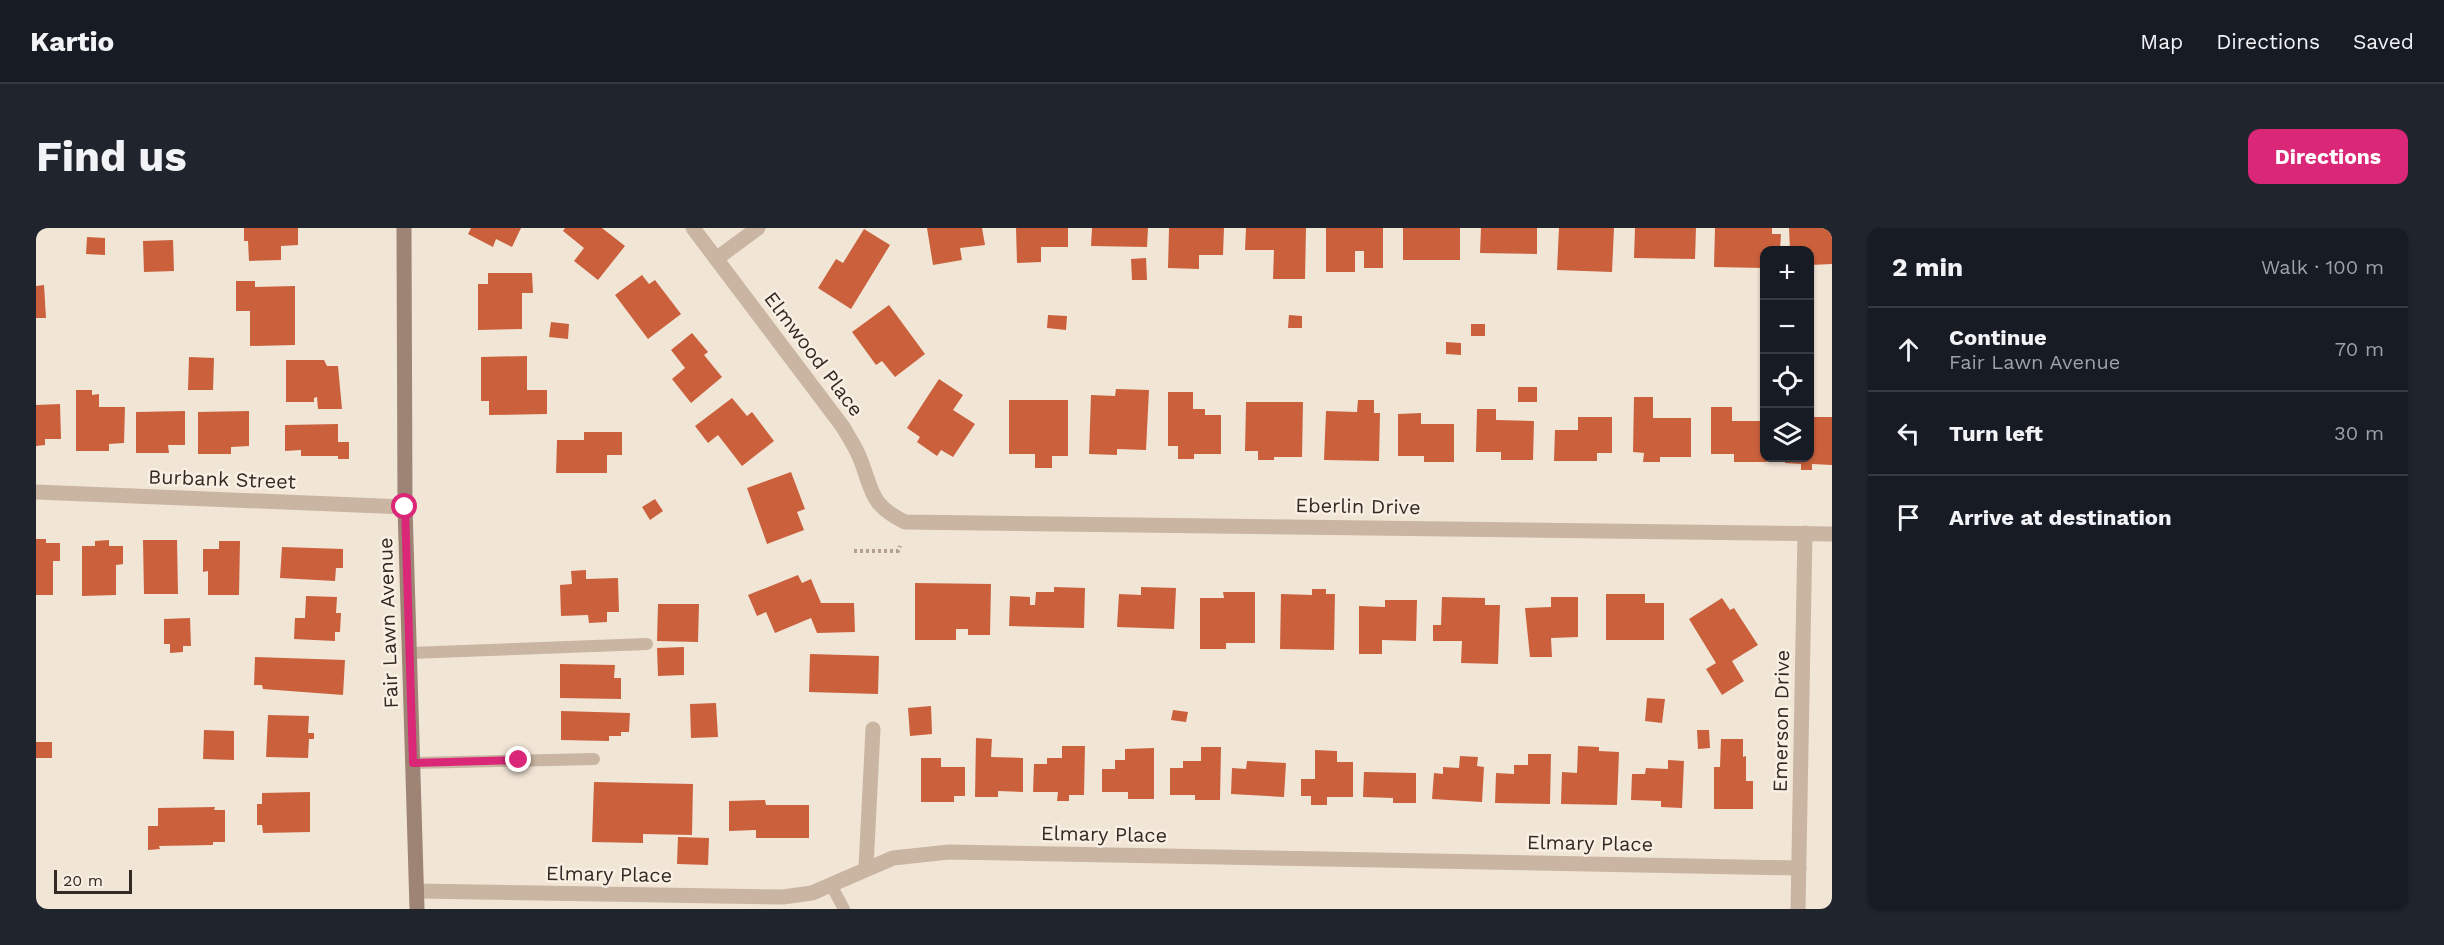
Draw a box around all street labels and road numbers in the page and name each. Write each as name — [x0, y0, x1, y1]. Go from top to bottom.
street label: Elmwood Place — [759, 287, 869, 421]
street label: Burbank Street — [148, 464, 297, 494]
street label: Eberlin Drive — [1295, 493, 1421, 519]
street label: Fair Lawn Avenue — [373, 537, 403, 709]
street label: Emerson Drive — [1768, 650, 1794, 792]
street label: Elmary Place — [1041, 821, 1167, 847]
street label: Elmary Place — [1527, 830, 1653, 856]
street label: Elmary Place — [546, 861, 672, 887]

